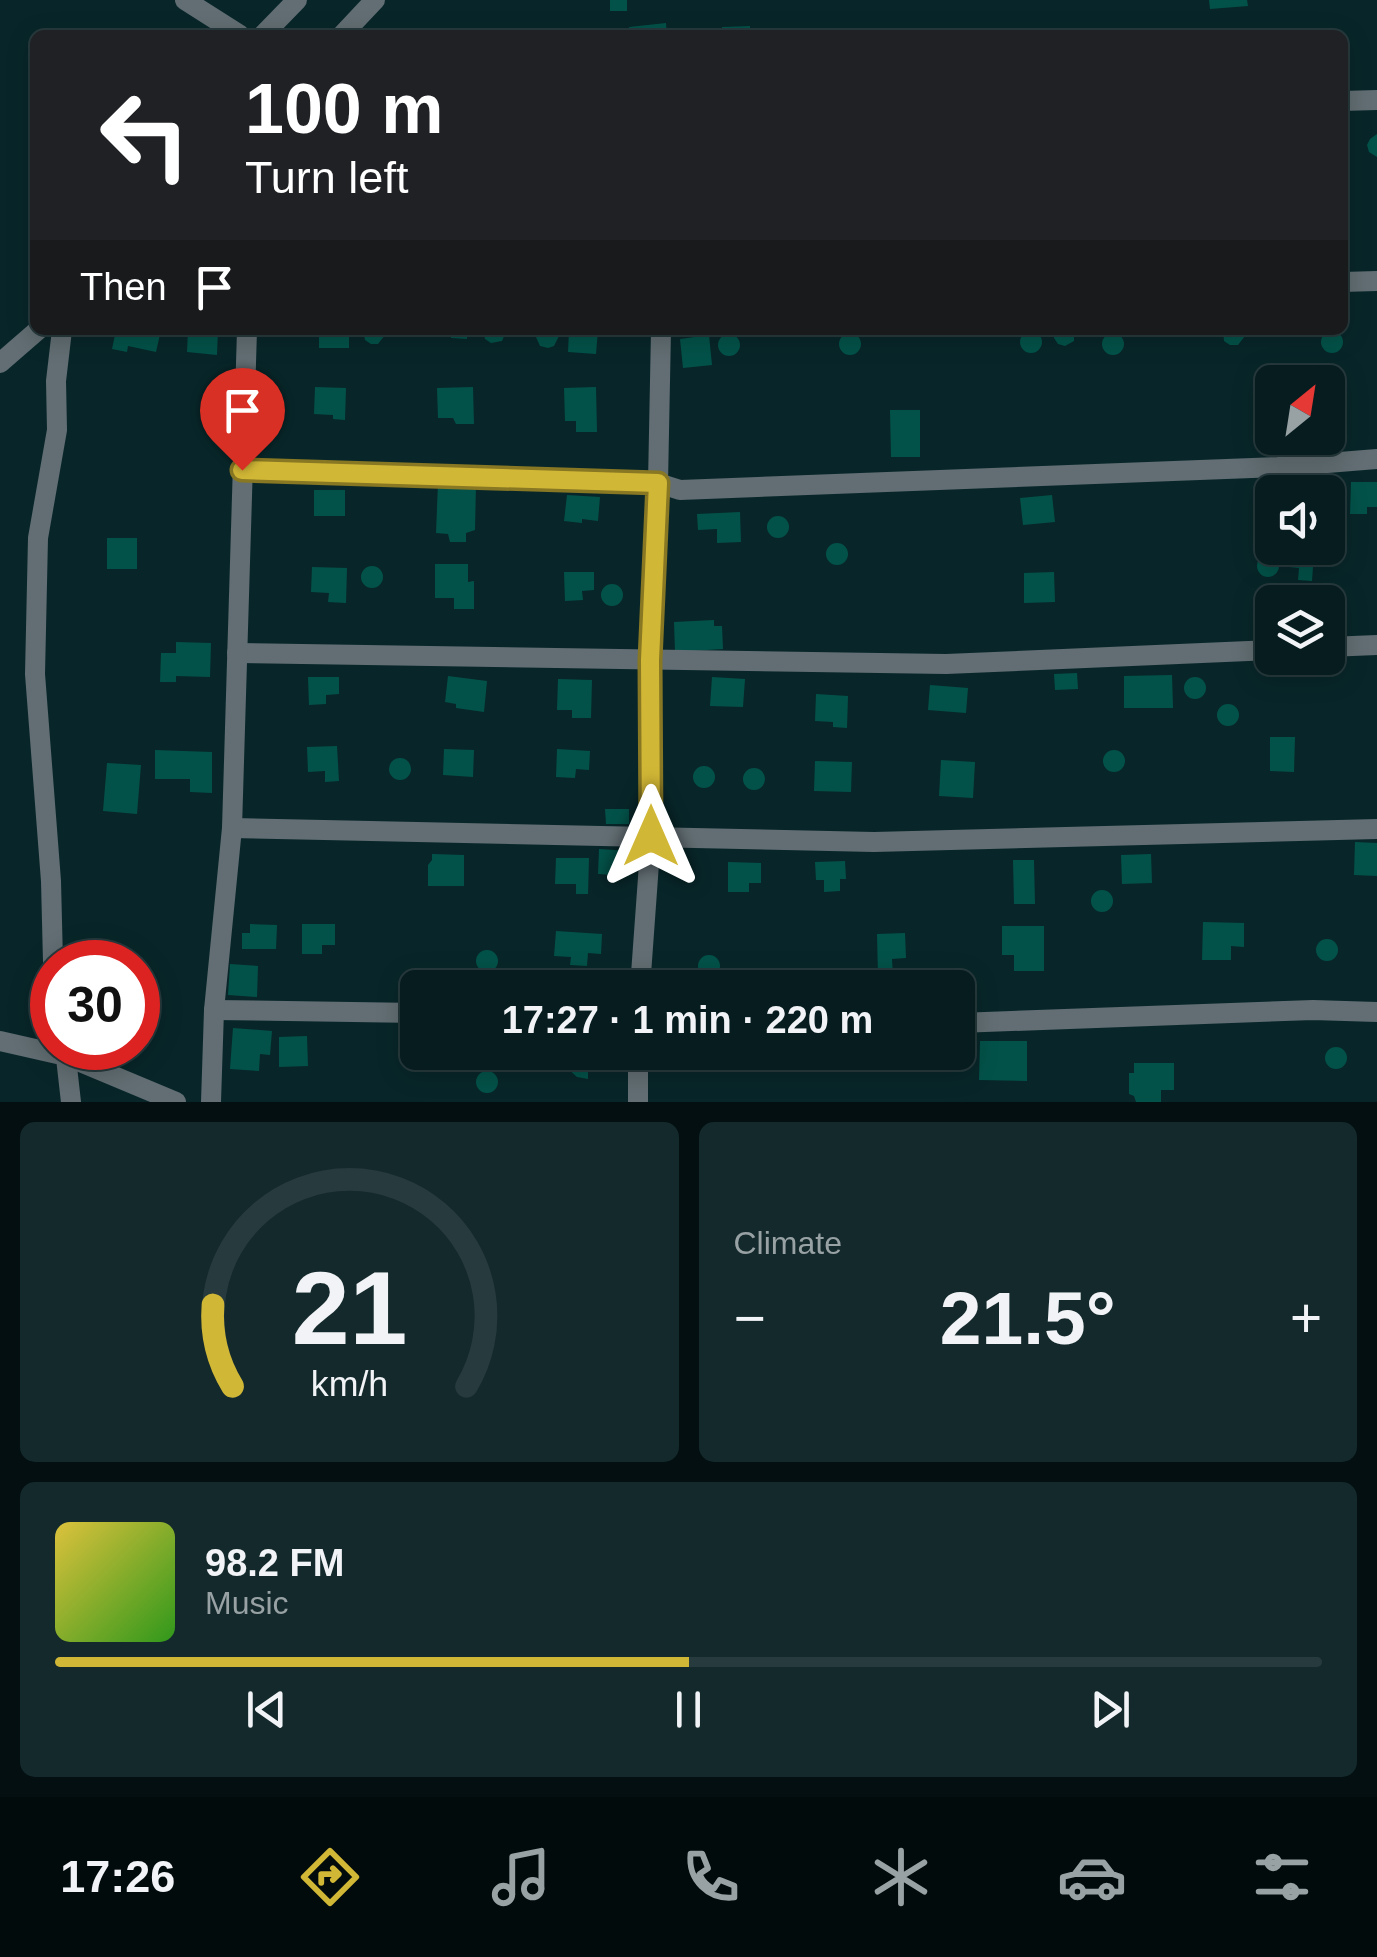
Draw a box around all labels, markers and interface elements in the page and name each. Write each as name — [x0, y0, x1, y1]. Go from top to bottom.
icon: left — [80, 70, 210, 200]
text: 100 m — [245, 70, 443, 148]
text: Turn left — [245, 152, 408, 203]
icon: arrive — [187, 260, 242, 315]
text: Then — [80, 266, 167, 308]
north arrow — [1255, 365, 1345, 455]
map controls — [1255, 365, 1345, 675]
pin — [200, 368, 285, 471]
icon: arrive — [215, 383, 270, 438]
button: sound — [1255, 475, 1345, 565]
button: layers — [1255, 585, 1345, 675]
position arrow — [599, 784, 703, 888]
speed limit sign: 30 — [30, 940, 160, 1070]
text: 17:27 · 1 min · 220 m — [502, 999, 873, 1041]
text: Climate — [734, 1225, 842, 1261]
text: 21 — [291, 1250, 407, 1366]
text: 21.5° — [940, 1276, 1116, 1360]
text: − — [734, 1287, 766, 1349]
text: + — [1290, 1287, 1322, 1349]
text: km/h — [311, 1364, 388, 1404]
text: 98.2 FM — [205, 1542, 344, 1584]
text: Music — [205, 1585, 289, 1621]
icon: previous — [239, 1682, 294, 1737]
icon: pause — [661, 1682, 716, 1737]
icon: next — [1083, 1682, 1138, 1737]
icon: directions — [295, 1842, 365, 1912]
icon: music — [486, 1842, 556, 1912]
icon: phone — [676, 1842, 746, 1912]
icon: climate — [866, 1842, 936, 1912]
icon: car — [1057, 1842, 1127, 1912]
icon: filters — [1247, 1842, 1317, 1912]
text: 17:26 — [60, 1851, 175, 1902]

